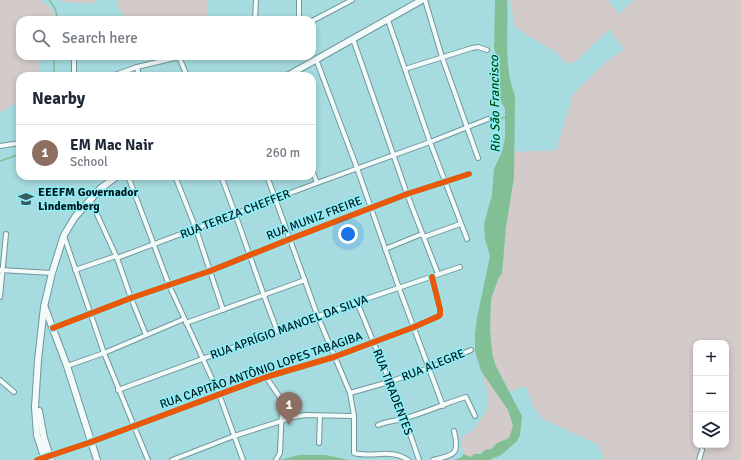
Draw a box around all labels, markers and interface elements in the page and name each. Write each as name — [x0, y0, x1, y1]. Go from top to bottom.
search box — [16, 16, 316, 60]
icon: search — [30, 27, 52, 49]
text: Search here — [62, 29, 138, 47]
water label: Rio São Francisco — [486, 54, 504, 153]
text: Nearby — [32, 88, 85, 109]
text: EM Mac Nair — [70, 136, 154, 154]
text: 1 — [41, 145, 49, 161]
text: 260 m — [266, 145, 300, 161]
text: School — [70, 154, 108, 170]
place label: EEEFM Governador Lindemberg — [38, 185, 138, 214]
street label: RUA TEREZA CHEFFER — [178, 187, 292, 242]
school or university icon: EEEFM Governador Lindemberg — [17, 190, 35, 208]
street label: RUA MUNIZ FREIRE — [264, 193, 364, 244]
your location — [338, 224, 358, 244]
street label: RUA APRÍGIO MANOEL DA SILVA — [208, 292, 371, 363]
street label: RUA CAPITÃO ANTÔNIO LOPES TABAGIBA — [158, 328, 365, 412]
map controls — [693, 340, 729, 448]
button: + — [693, 340, 729, 376]
street label: RUA ALEGRE — [399, 346, 467, 385]
street label: RUA TIRADENTES — [369, 347, 416, 438]
button: − — [693, 376, 729, 412]
pin: 1 — [276, 392, 302, 425]
button: layers — [693, 412, 729, 448]

